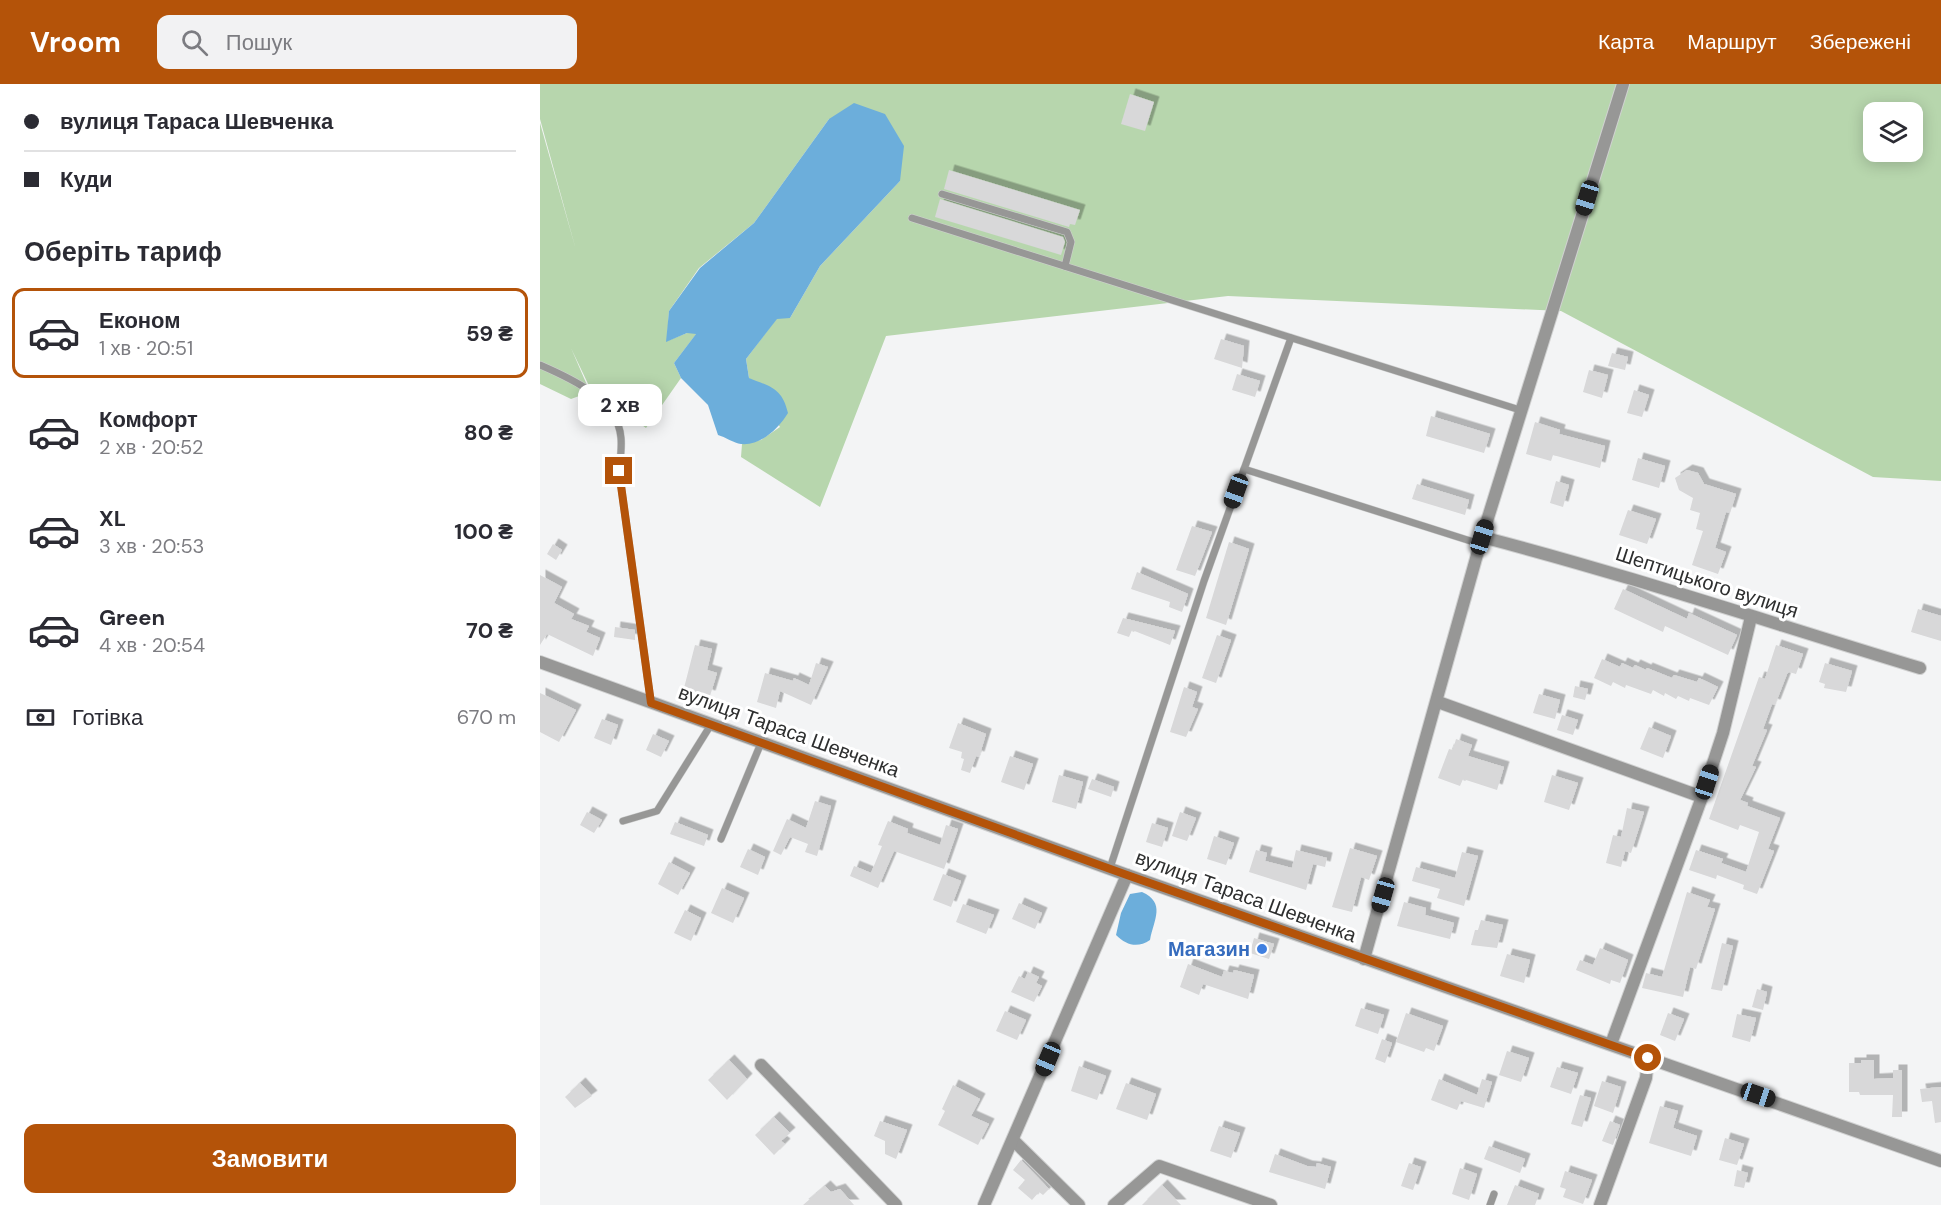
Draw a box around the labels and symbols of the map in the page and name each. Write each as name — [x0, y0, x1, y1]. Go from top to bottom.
car — [1573, 178, 1601, 218]
callout: 2 хв — [577, 384, 661, 426]
route end — [605, 457, 632, 484]
car — [1221, 471, 1251, 511]
car — [1468, 517, 1496, 557]
street label: Шептицького вулиця — [1612, 540, 1802, 624]
street label: вулиця Тараса Шевченка — [675, 679, 904, 783]
car — [1693, 762, 1721, 802]
street label: вулиця Тараса Шевченка — [1132, 844, 1361, 948]
car — [1369, 875, 1397, 915]
place label: Магазин — [1168, 936, 1250, 962]
marker: Магазин — [1255, 942, 1269, 956]
car — [1033, 1039, 1063, 1079]
route start — [1634, 1044, 1661, 1071]
car — [1738, 1081, 1778, 1109]

